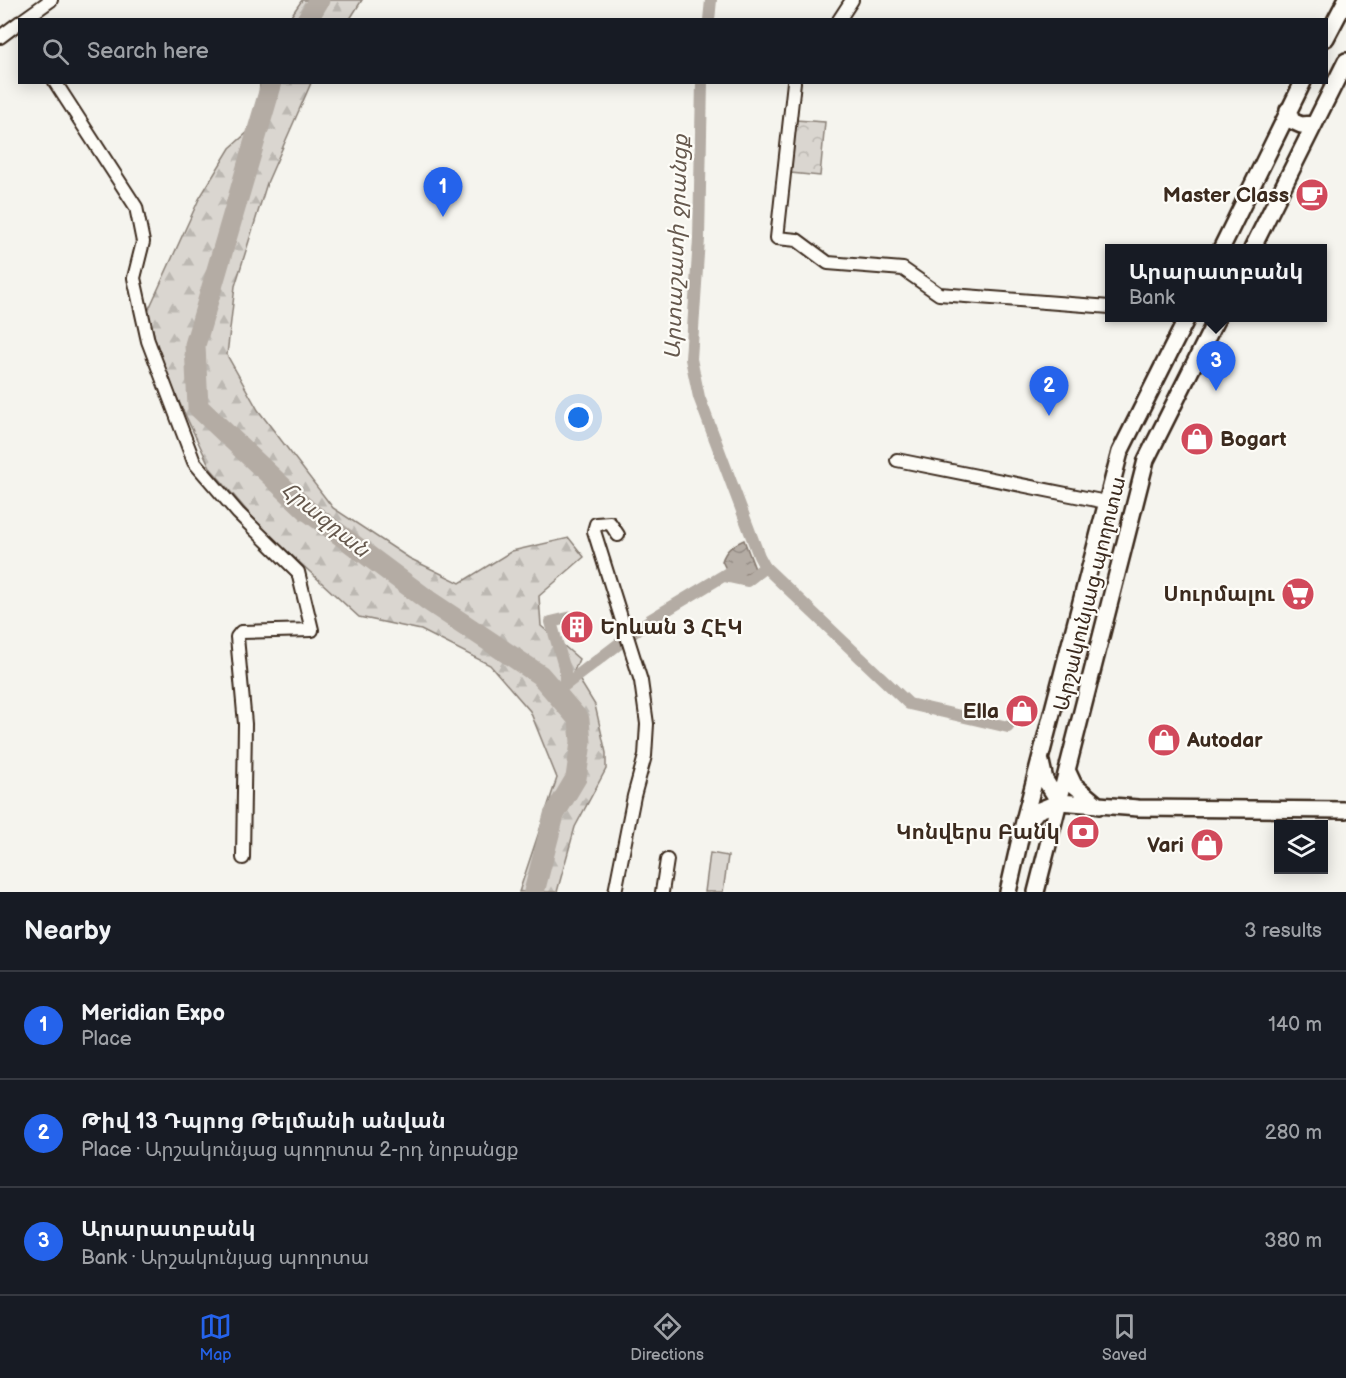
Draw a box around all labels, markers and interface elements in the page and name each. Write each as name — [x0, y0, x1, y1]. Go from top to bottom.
search box — [18, 18, 1328, 84]
icon: search — [39, 35, 72, 68]
text: Search here — [87, 38, 209, 65]
water label: Արտաշատի ջրանցք — [660, 133, 694, 360]
pin: 1 — [424, 168, 462, 217]
cafe icon: Master Class — [1294, 177, 1330, 213]
place label: Master Class — [1163, 183, 1289, 208]
popup — [1105, 244, 1327, 322]
text: Արարատբանկ — [1129, 259, 1303, 286]
text: Bank — [1129, 286, 1175, 310]
pin: 3 — [1196, 342, 1236, 391]
pin: 2 — [1030, 366, 1068, 416]
your location — [564, 403, 593, 432]
shop icon: Bogart — [1179, 421, 1215, 457]
place label: Bogart — [1220, 427, 1286, 452]
street label: Արշակունյաց պողոտա — [1049, 474, 1131, 714]
water label: Հրազդան — [276, 476, 375, 564]
supermarket icon: Սուրմալու — [1280, 576, 1316, 612]
place label: Սուրմալու — [1163, 582, 1275, 607]
building icon: Երևան 3 ՀԷԿ — [559, 609, 595, 645]
place label: Երևան 3 ՀԷԿ — [600, 615, 743, 640]
shop icon: Ella — [1004, 693, 1040, 729]
place label: Ella — [963, 699, 999, 724]
shop icon: Autodar — [1146, 722, 1182, 758]
place label: Autodar — [1186, 728, 1263, 753]
bank icon: Կոնվերս Բանկ — [1065, 814, 1101, 850]
place label: Կոնվերս Բանկ — [896, 820, 1060, 845]
map controls — [1274, 820, 1328, 874]
button: layers — [1274, 820, 1328, 874]
shop icon: Vari — [1189, 827, 1225, 863]
place label: Vari — [1147, 833, 1184, 858]
text: Nearby — [24, 916, 111, 947]
text: 3 results — [1244, 919, 1322, 943]
text: Meridian Expo — [81, 1000, 225, 1027]
text: 1 — [39, 1013, 48, 1037]
text: 140 m — [1268, 1013, 1322, 1037]
text: Place — [81, 1027, 132, 1051]
text: Թիվ 13 Դպրոց Թելմանի անվան — [81, 1108, 446, 1135]
text: 2 — [38, 1121, 49, 1145]
text: 280 m — [1265, 1121, 1322, 1145]
text: Place · Արշակունյաց պողոտա 2-րդ նրբանցք — [81, 1138, 519, 1162]
text: Արարատբանկ — [81, 1216, 256, 1243]
text: 3 — [38, 1229, 49, 1253]
text: 380 m — [1264, 1229, 1322, 1253]
text: Bank · Արշակունյաց պողոտա — [81, 1246, 369, 1270]
tab: Map — [199, 1310, 232, 1365]
tab: Directions — [630, 1310, 704, 1365]
tab: Saved — [1102, 1310, 1147, 1365]

